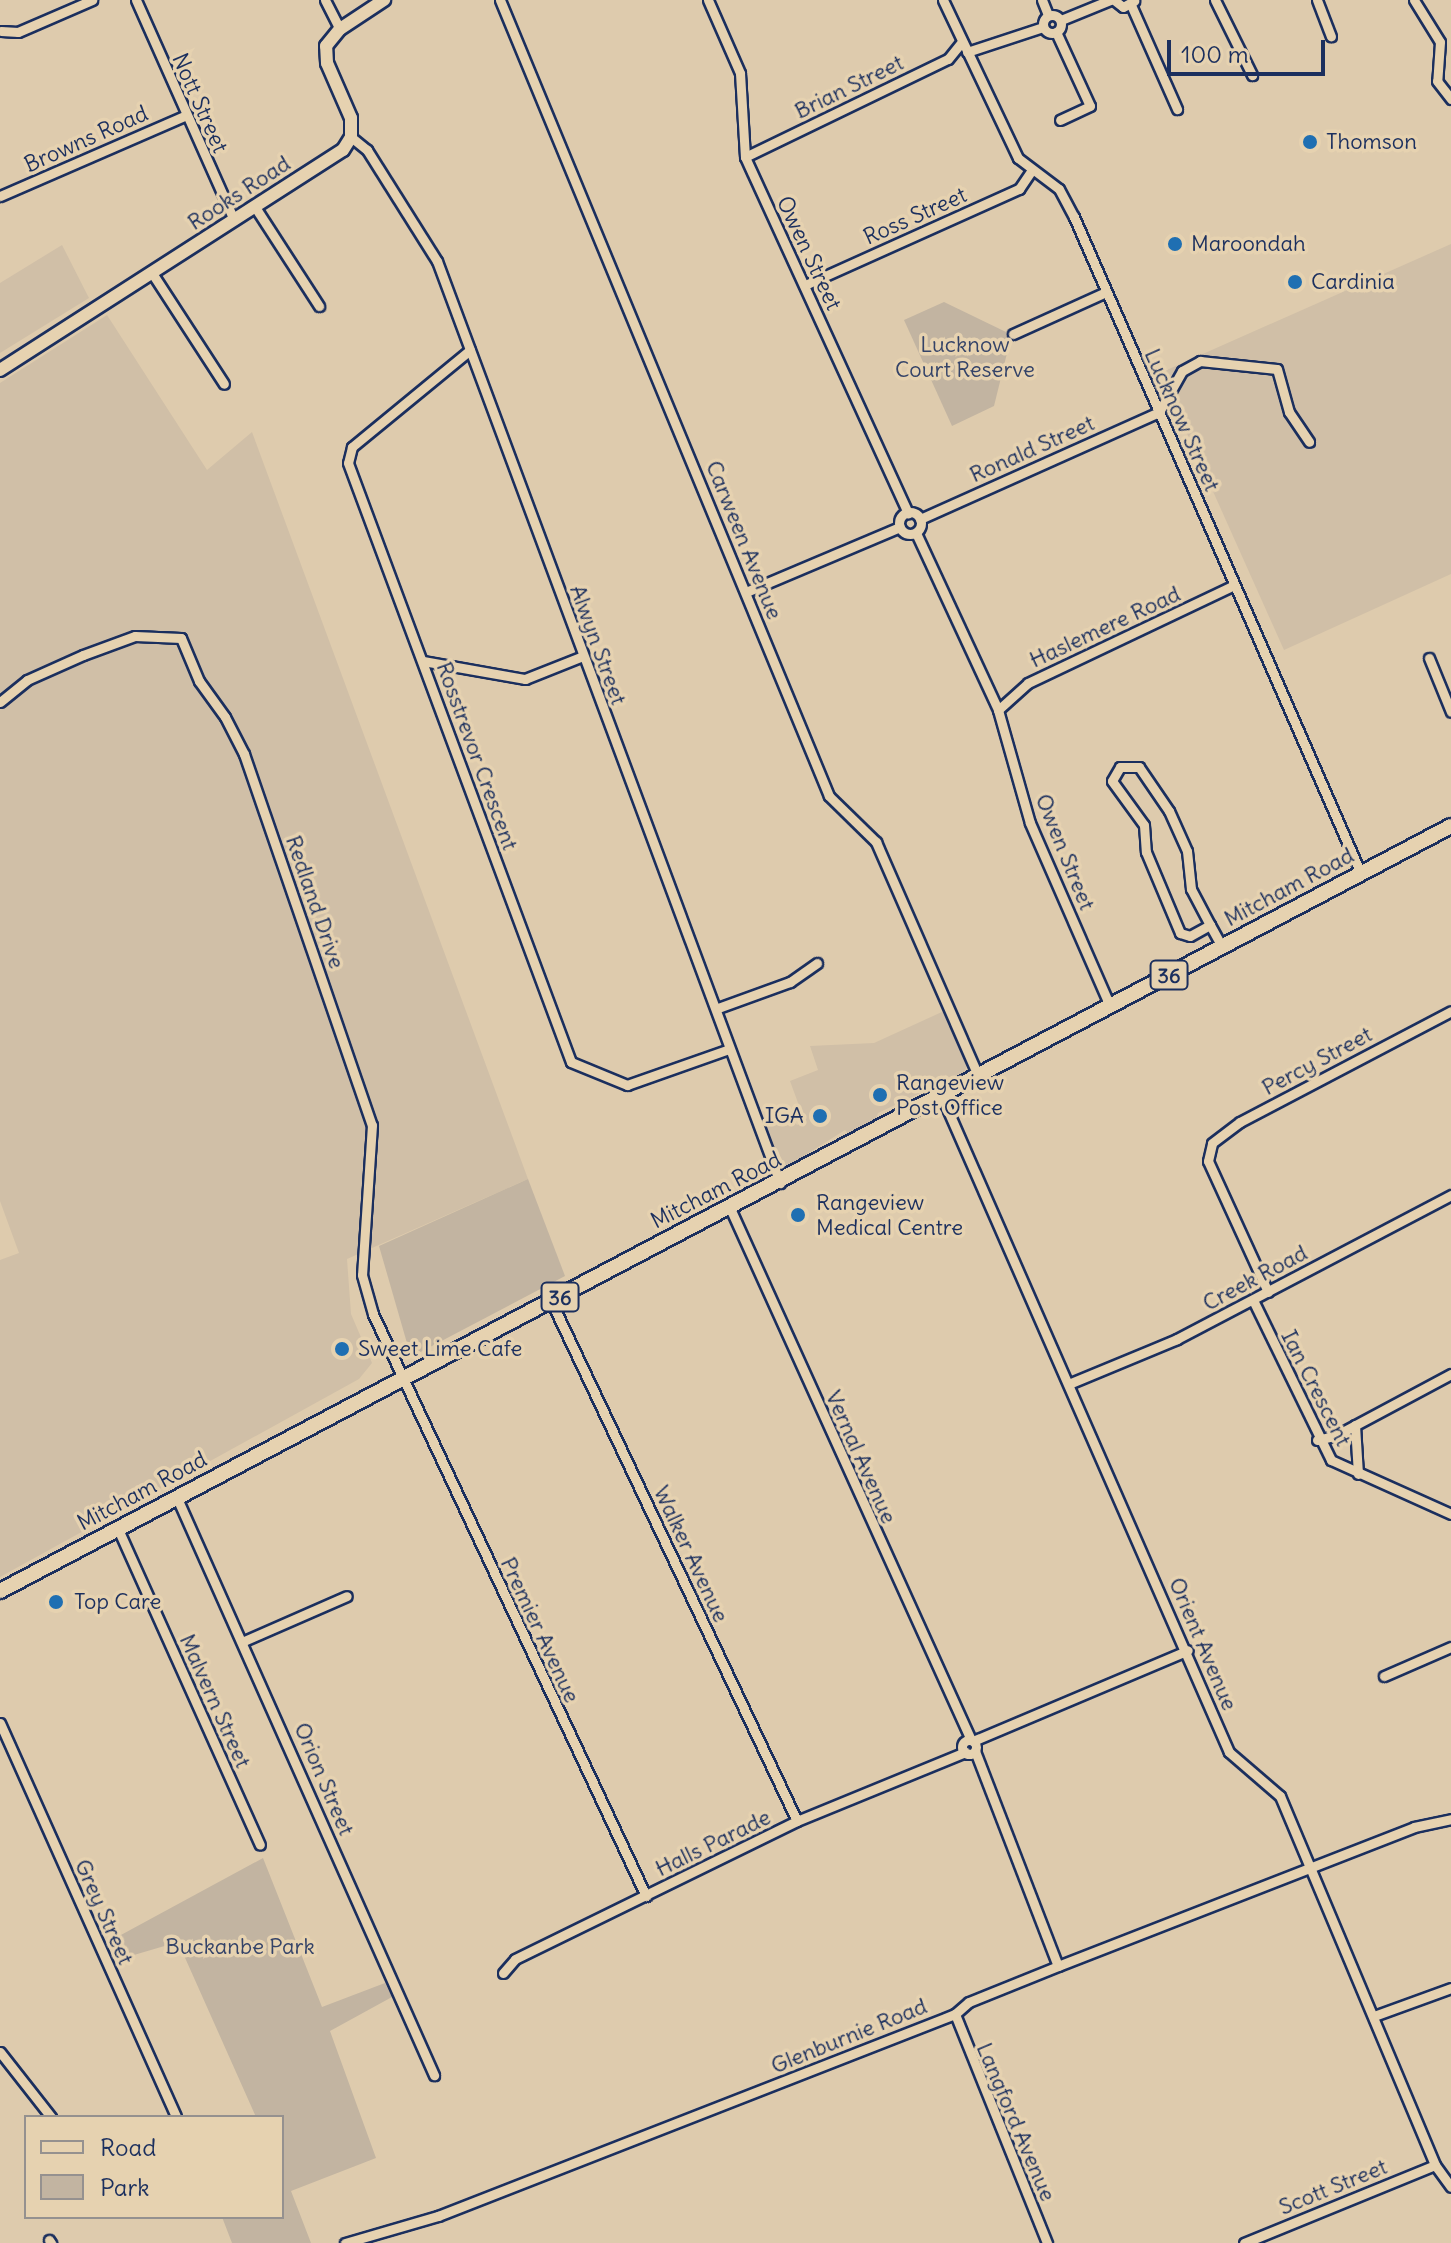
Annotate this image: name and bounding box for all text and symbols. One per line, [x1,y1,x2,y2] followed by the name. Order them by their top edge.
[1171,24,1329,74] scale bar
[1181,39,1249,69] text: 100 m
[166,49,234,157] street label: Nott Street
[790,49,908,125] street label: Brian Street
[20,100,152,178] street label: Browns Road
[1326,129,1417,155] place label: Thomson
[1301,133,1319,151] marker: Thomson
[183,150,295,236] street label: Rooks Road
[859,182,971,250] street label: Ross Street
[771,192,847,314] street label: Owen Street
[1191,231,1306,257] place label: Maroondah
[1166,235,1184,253] marker: Maroondah
[1311,269,1395,295] place label: Cardinia
[1286,273,1304,291] marker: Cardinia
[895,331,1035,382] park label: Lucknow Court Reserve
[1139,345,1225,495] street label: Lucknow Street
[966,410,1098,488] street label: Ronald Street
[700,457,788,623] street label: Carween Avenue
[1025,581,1185,673] street label: Haslemere Road
[564,582,632,708] street label: Alwyn Street
[431,658,523,854] street label: Rosstrevor Crescent
[1030,790,1100,914] street label: Owen Street
[280,832,350,972] street label: Redland Drive
[1220,842,1358,932] street label: Mitcham Road
[1149,959,1189,991] road number: 36
[1258,1021,1376,1101] street label: Percy Street
[896,1069,1004,1120] place label: Rangeview Post Office
[871,1086,889,1104] marker: Rangeview Post Office
[765,1103,804,1129] place label: IGA
[811,1107,829,1125] marker: IGA
[646,1146,786,1234] street label: Mitcham Road
[816,1189,963,1240] place label: Rangeview Medical Centre
[787,1204,809,1226] marker: Rangeview Medical Centre
[1198,1239,1312,1317] street label: Creek Road
[540,1281,580,1313] road number: 36
[1275,1325,1357,1451] street label: Ian Crescent
[358,1336,522,1362] place label: Sweet Lime Cafe
[333,1340,351,1358] marker: Sweet Lime Cafe
[820,1386,902,1528] street label: Vernal Avenue
[73,1446,211,1536] street label: Mitcham Road
[648,1482,734,1626] street label: Walker Avenue
[495,1553,585,1707] street label: Premier Avenue
[1163,1574,1243,1714] street label: Orient Avenue
[74,1589,161,1615] place label: Top Care
[45,1591,67,1613] marker: Top Care
[174,1630,256,1772] street label: Malvern Street
[288,1719,360,1839] street label: Orion Street
[651,1804,775,1882] street label: Halls Parade
[69,1855,139,1969] street label: Grey Street
[165,1934,315,1960] park label: Buckanbe Park
[767,1993,931,2079] street label: Glenburnie Road
[971,2039,1061,2205] street label: Langford Avenue
[24,2115,284,2219] legend
[100,2132,156,2162] text: Road
[1275,2153,1391,2221] street label: Scott Street
[100,2172,150,2202] text: Park

